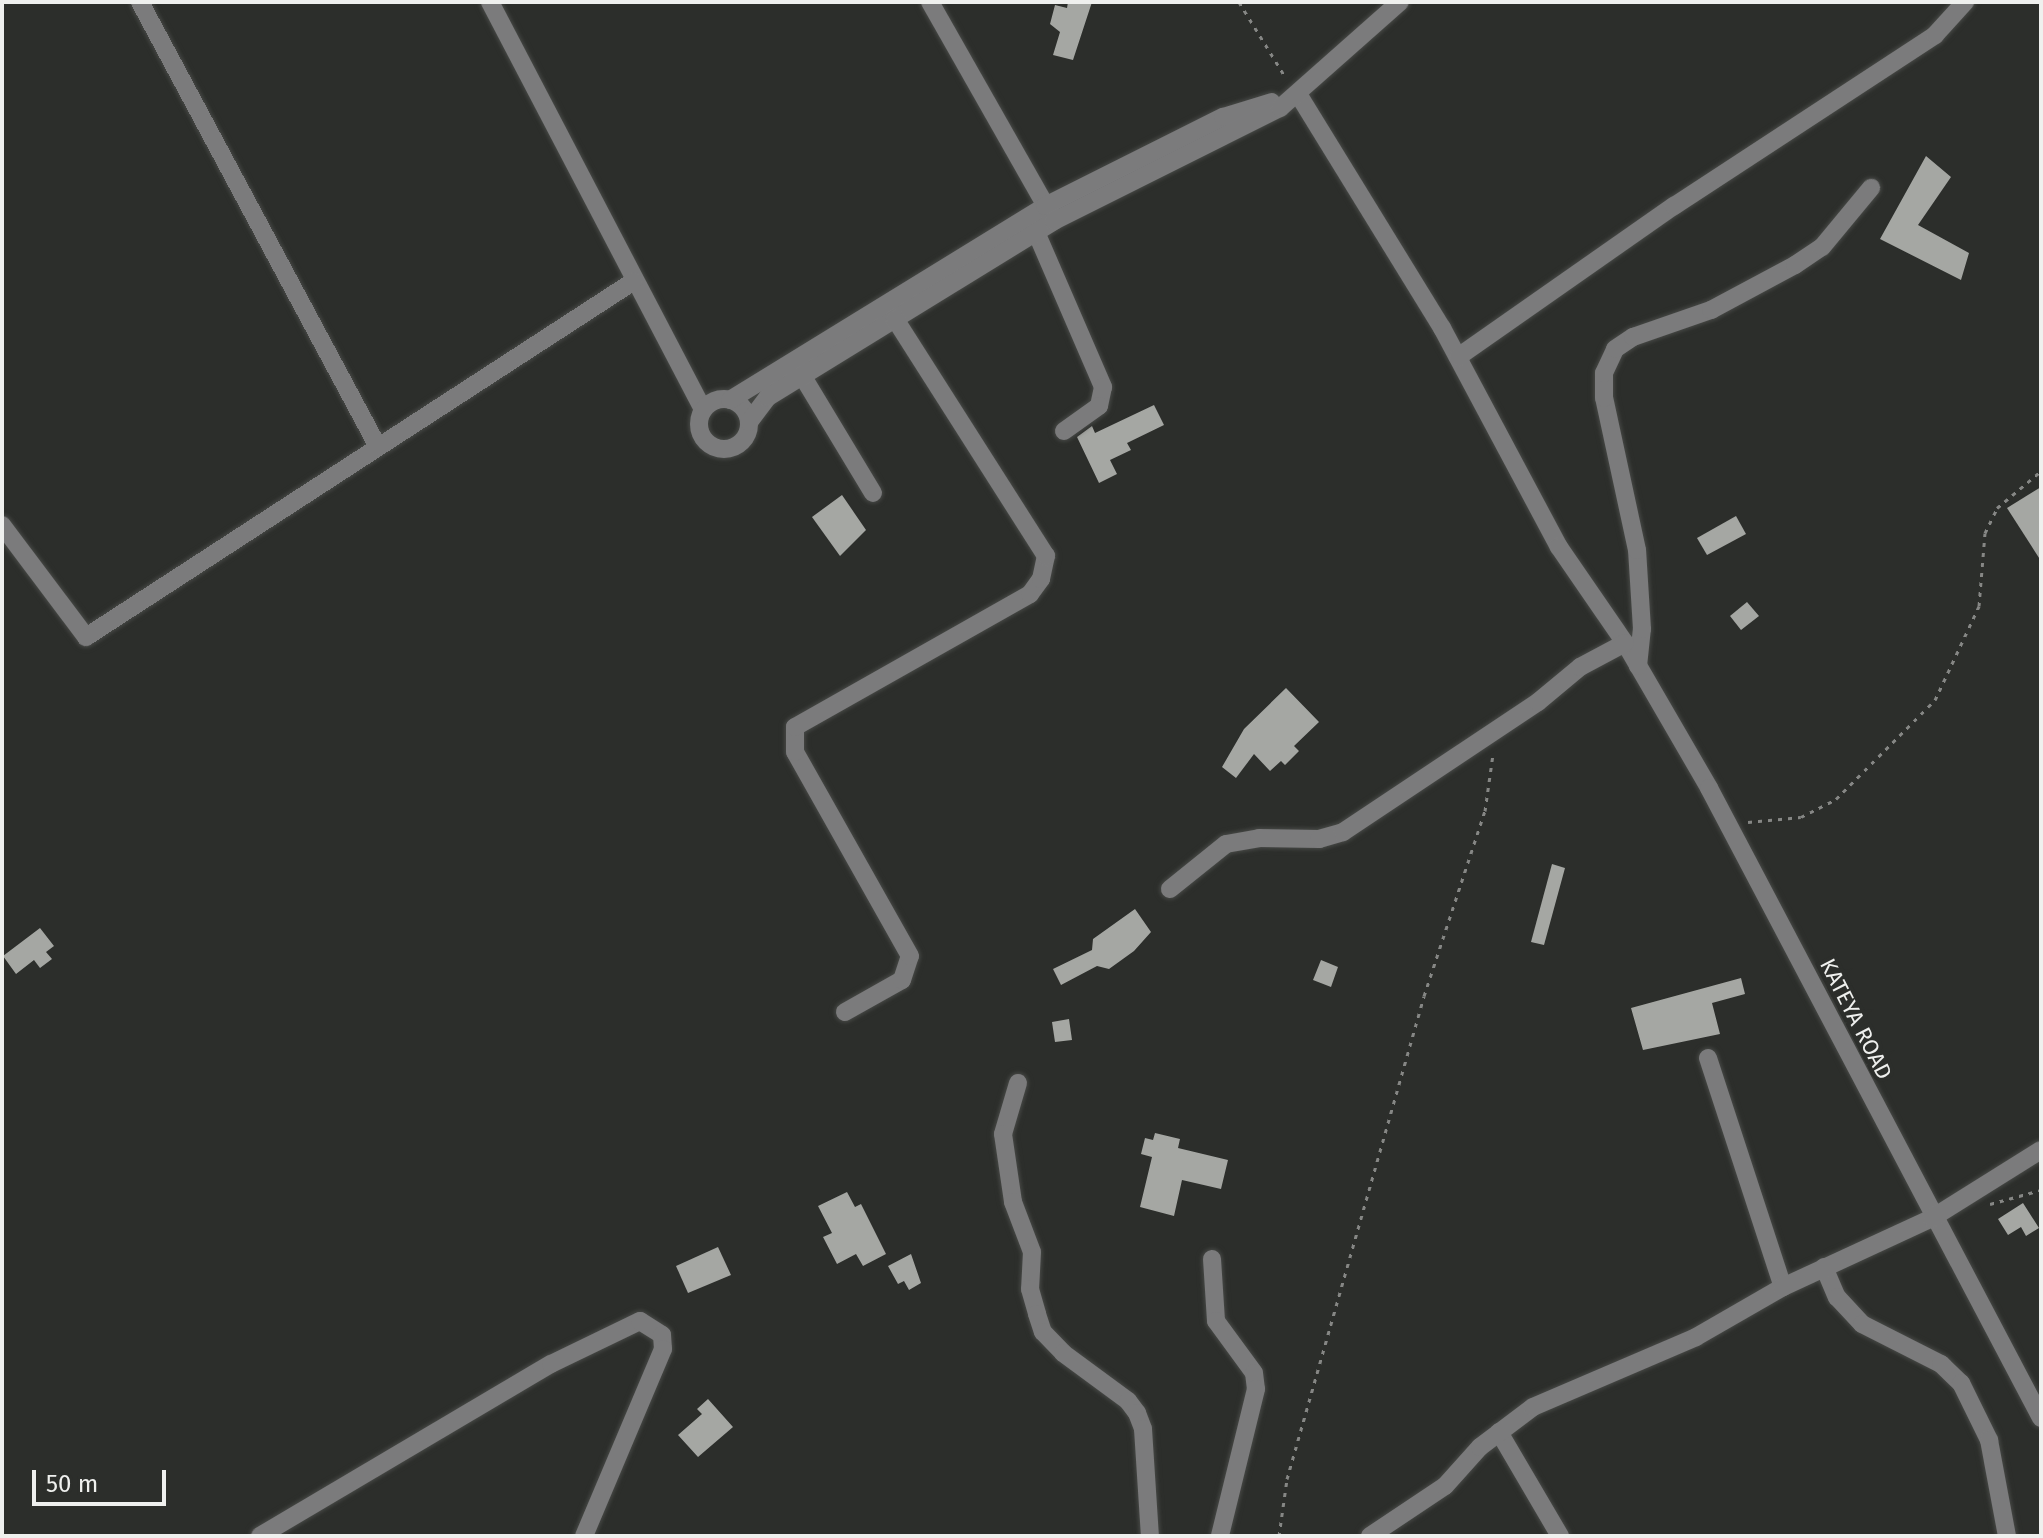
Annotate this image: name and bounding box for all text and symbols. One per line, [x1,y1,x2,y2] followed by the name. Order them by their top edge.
[1814,954,1898,1084] street label: KATEYA ROAD
[36,1454,170,1504] scale bar
[46,1470,98,1498] text: 50 m

